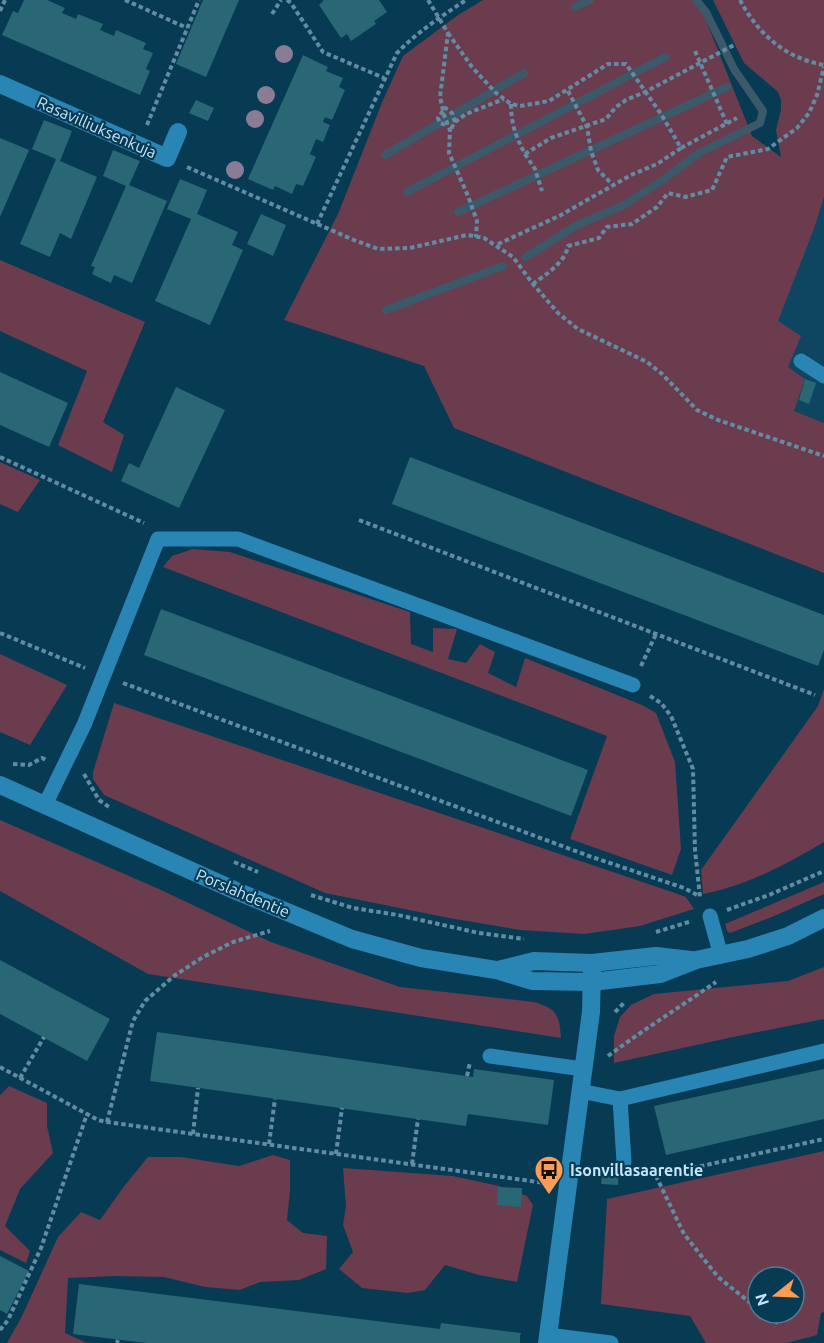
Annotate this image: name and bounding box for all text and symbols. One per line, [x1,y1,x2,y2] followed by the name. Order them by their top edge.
[35,93,159,161] street label: Rasavilliuksenkuja
[194,865,292,921] street label: Porslahdentie
[533,1154,565,1196] bus stop icon: Isonvillasaarentie
[570,1161,703,1179] place label: Isonvillasaarentie
[746,1265,806,1325] north arrow
[751,1291,772,1308] text: N

